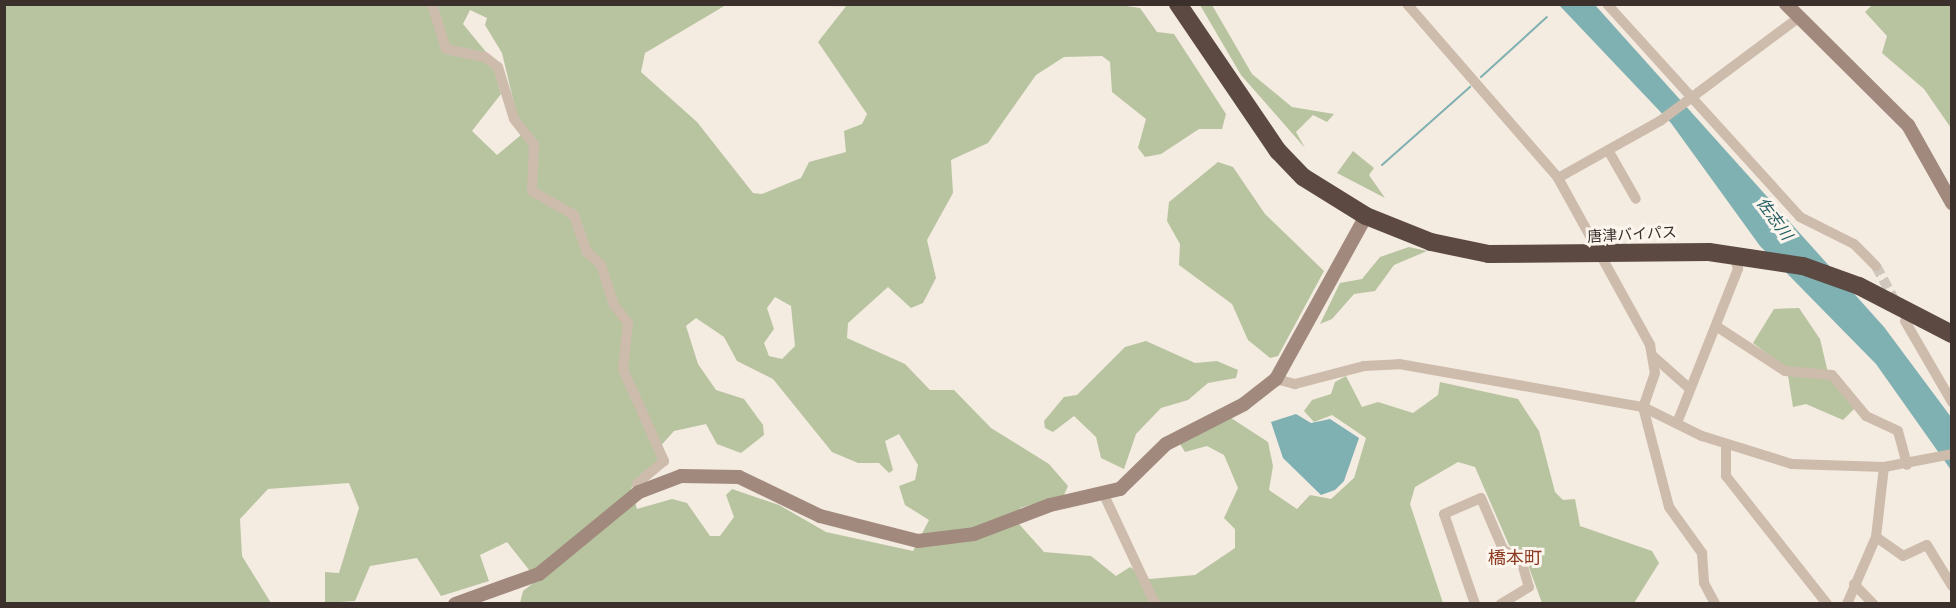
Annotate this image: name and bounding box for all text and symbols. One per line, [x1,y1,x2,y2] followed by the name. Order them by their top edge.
[1752,194,1796,244] water label: 佐志川
[1587,224,1677,246] street label: 唐津バイパス
[1488,547,1542,569] district label: 橋本町

